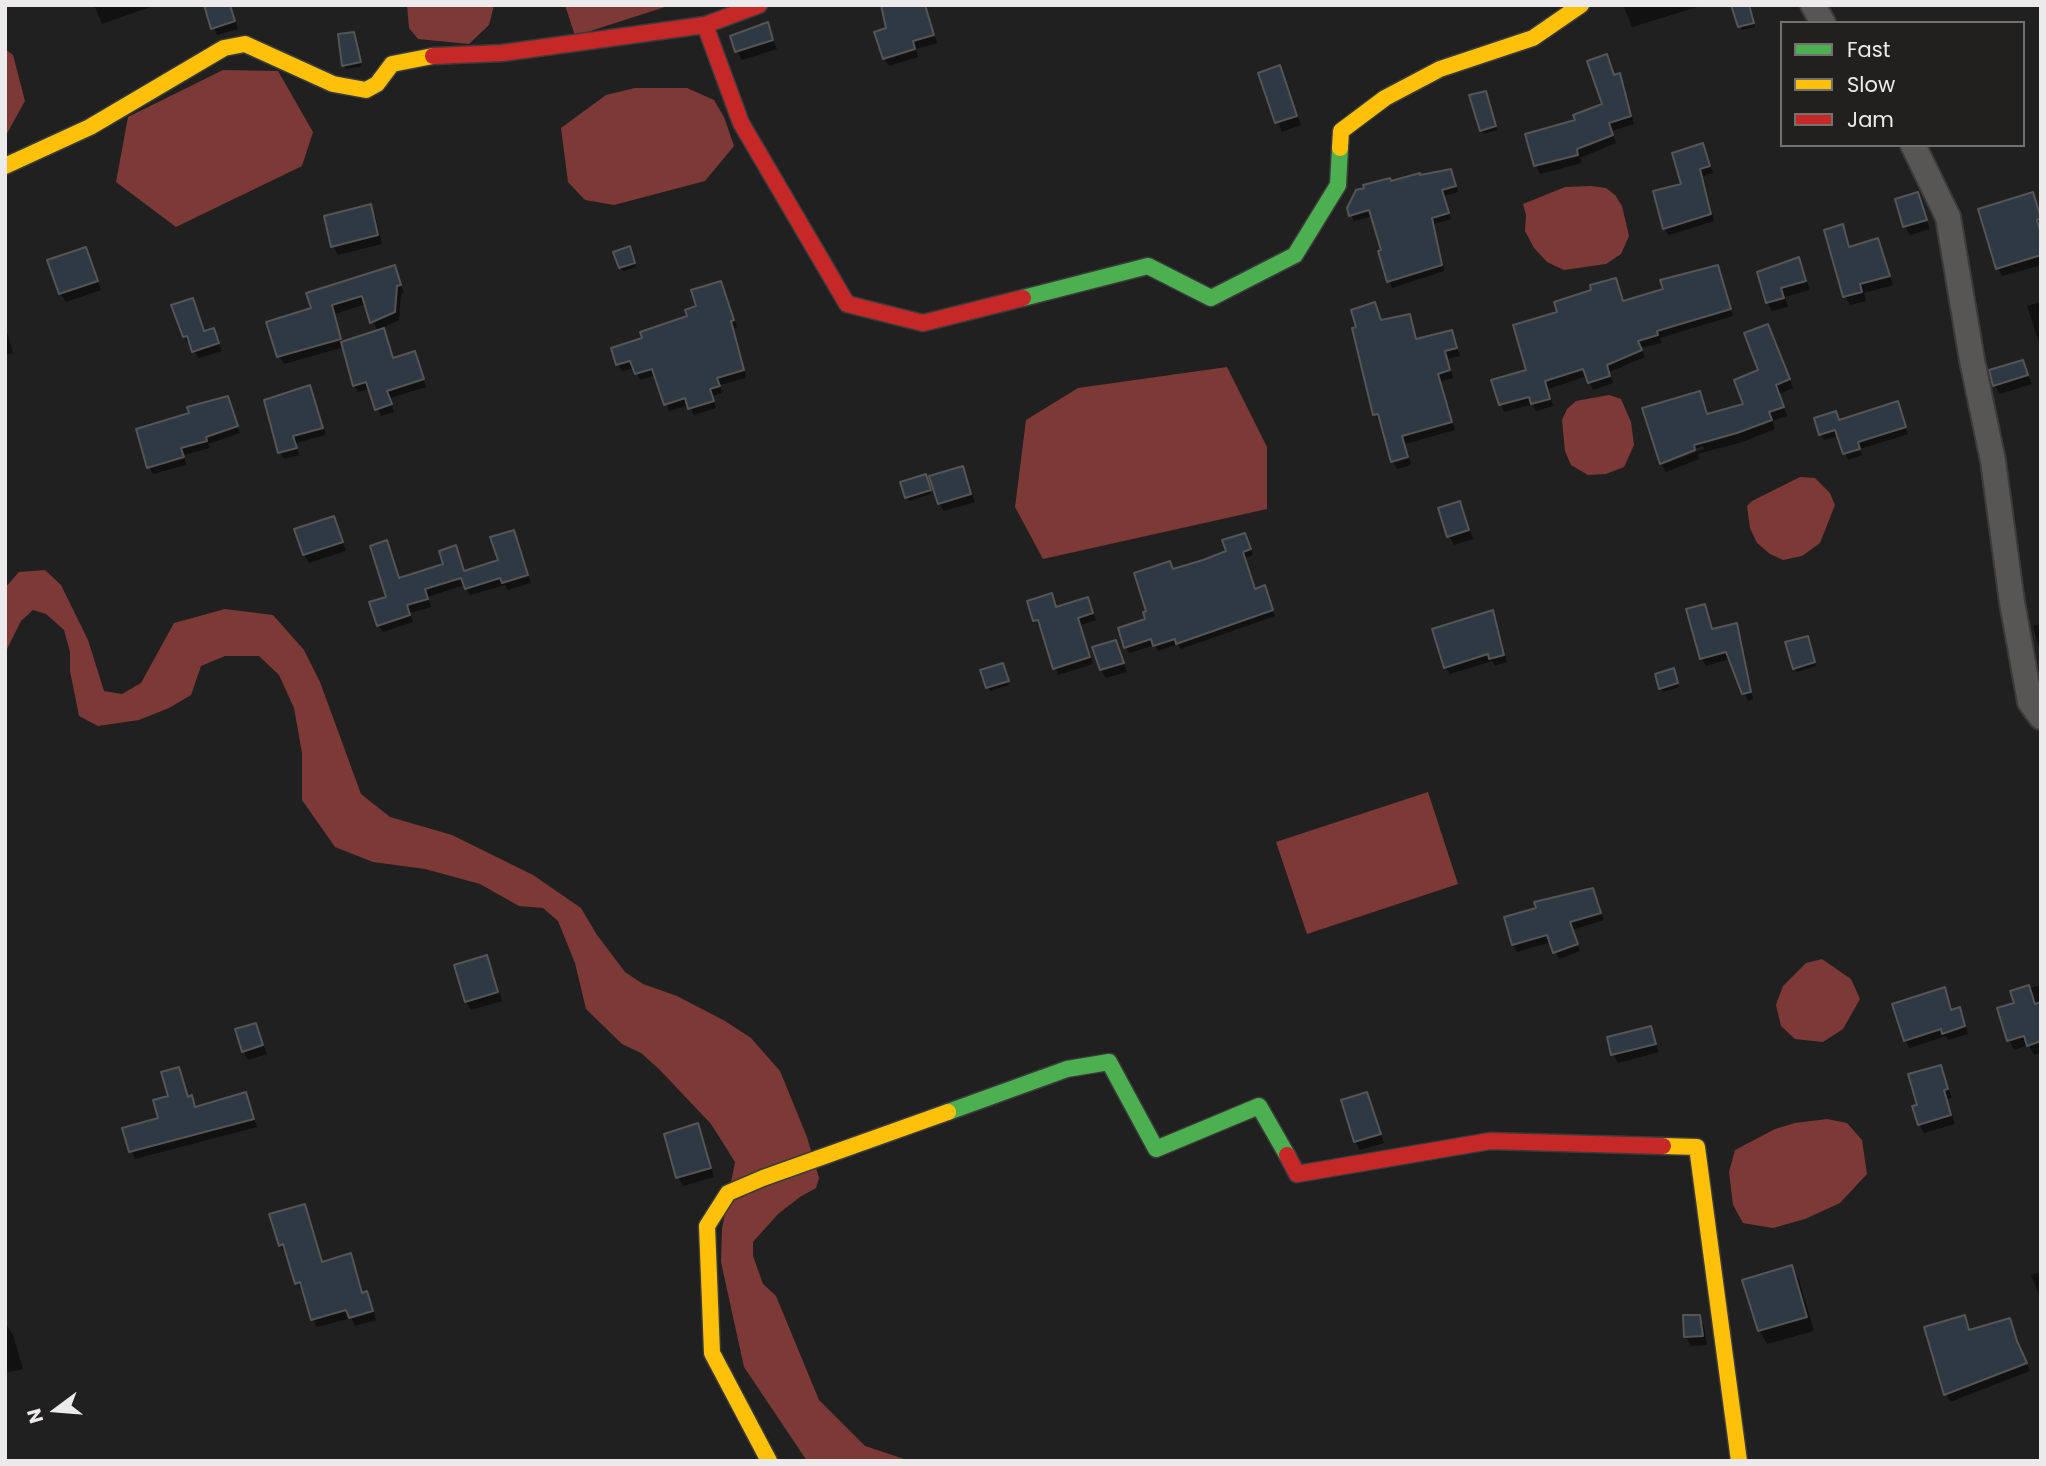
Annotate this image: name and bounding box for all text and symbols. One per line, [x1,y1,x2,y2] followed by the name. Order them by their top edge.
[1780,21,2025,147] legend
[1847,35,1890,64] text: Fast
[1847,70,1895,99] text: Slow
[1847,105,1894,134] text: Jam
[21,1375,91,1445] north arrow
[20,1405,50,1427] text: N

